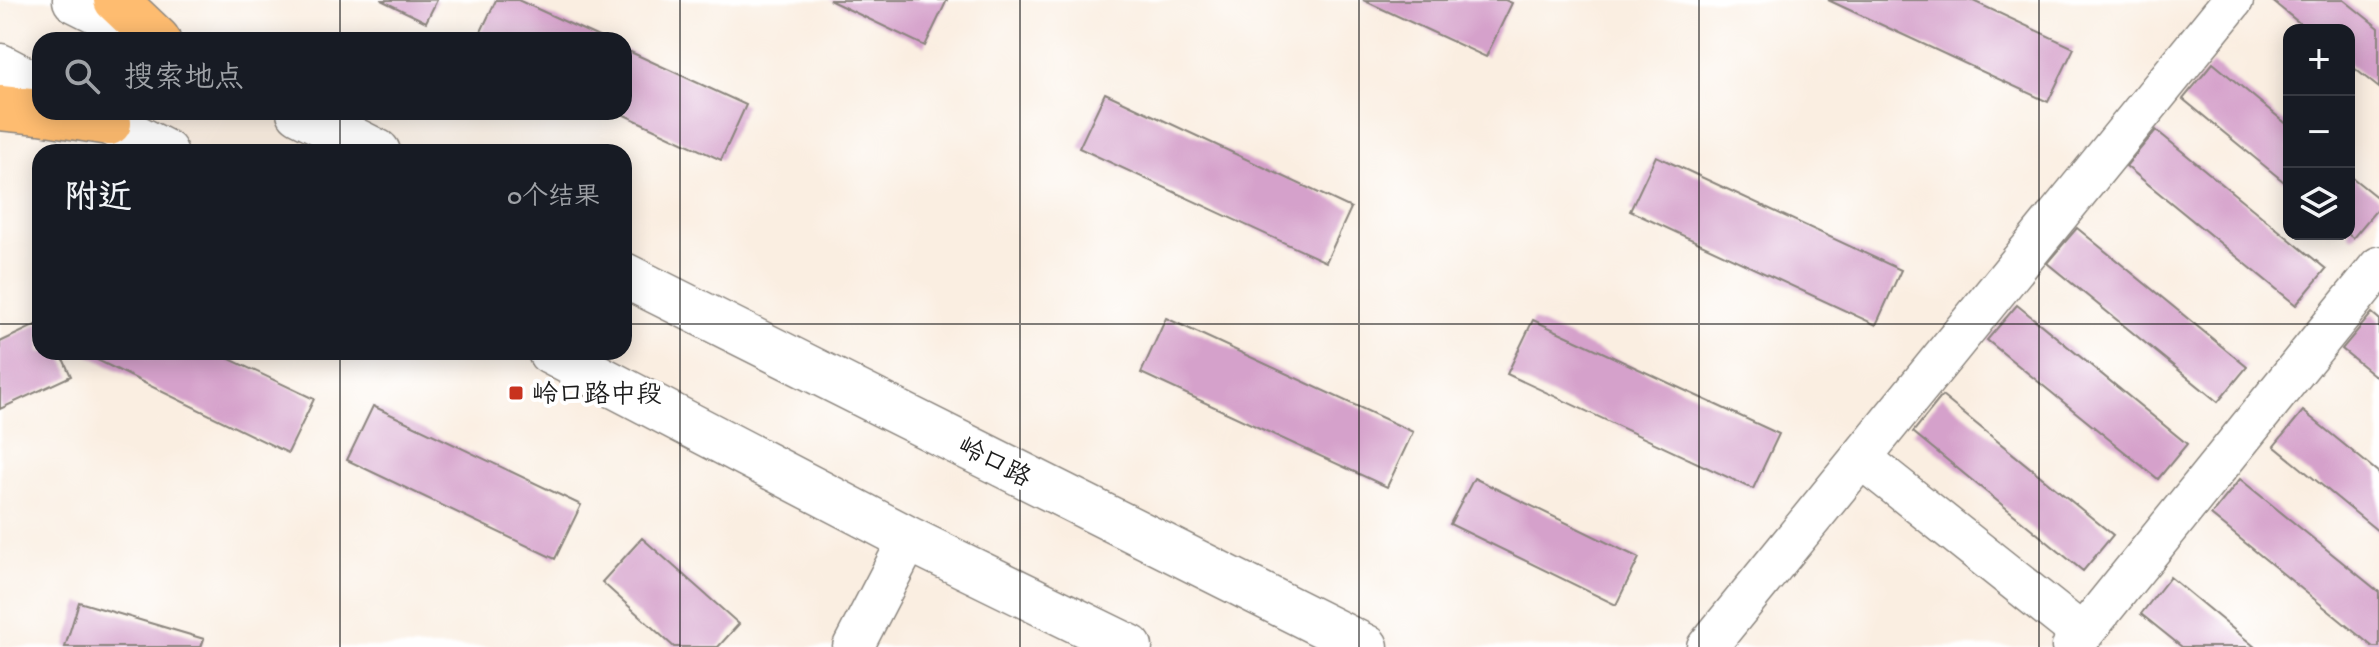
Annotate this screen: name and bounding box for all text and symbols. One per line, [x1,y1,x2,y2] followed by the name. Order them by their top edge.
[2283,24,2355,240] map controls
[2283,24,2355,96] button: +
[32,32,632,120] search box
[60,54,104,98] icon: search
[124,63,244,98] text: 搜索地点
[2283,96,2355,168] button: −
[2283,168,2355,240] button: layers
[64,181,132,221] text: 附近
[507,184,600,215] text: 0个结果
[532,380,662,413] place label: 岭口路中段
[507,384,525,402] marker: 岭口路中段
[951,432,1036,497] street label: 岭口路

